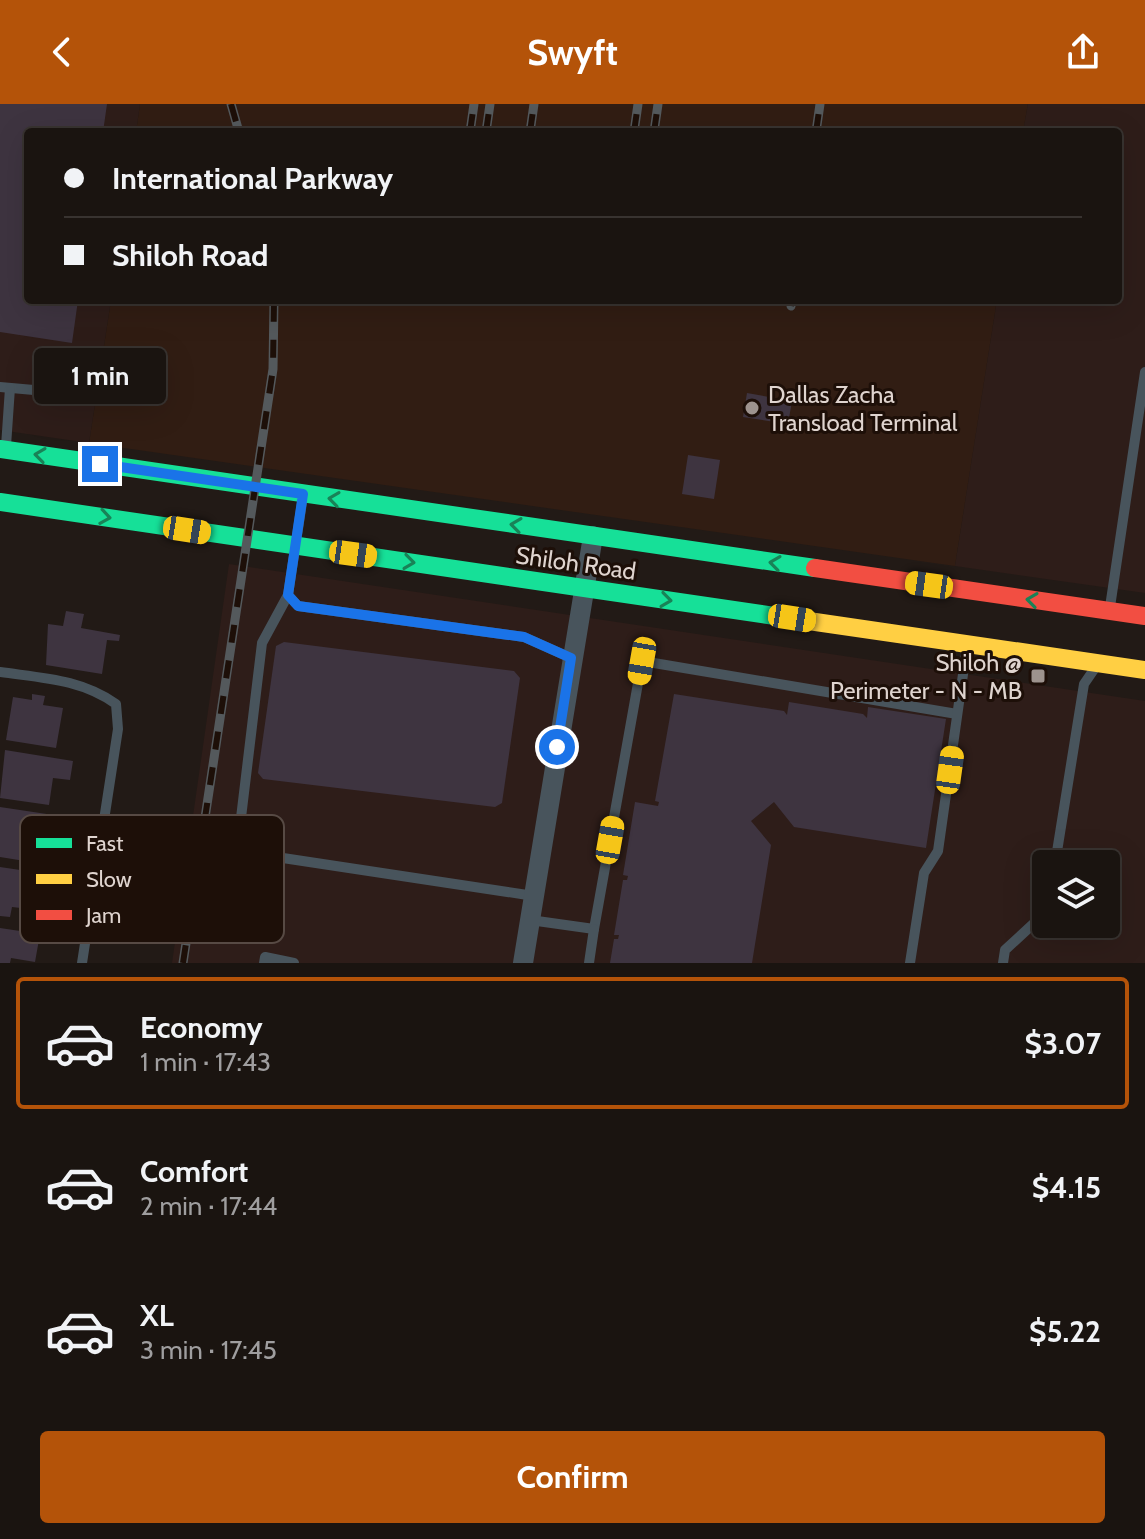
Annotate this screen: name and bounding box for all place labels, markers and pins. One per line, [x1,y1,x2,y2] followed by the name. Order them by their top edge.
[768,380,958,437] place label: Dallas Zacha Transload Terminal
[743,399,761,417] marker: Dallas Zacha Transload Terminal
[830,648,1022,705] place label: Shiloh @ Perimeter - N - MB
[1029,667,1047,685] marker: Shiloh @ Perimeter - N - MB

